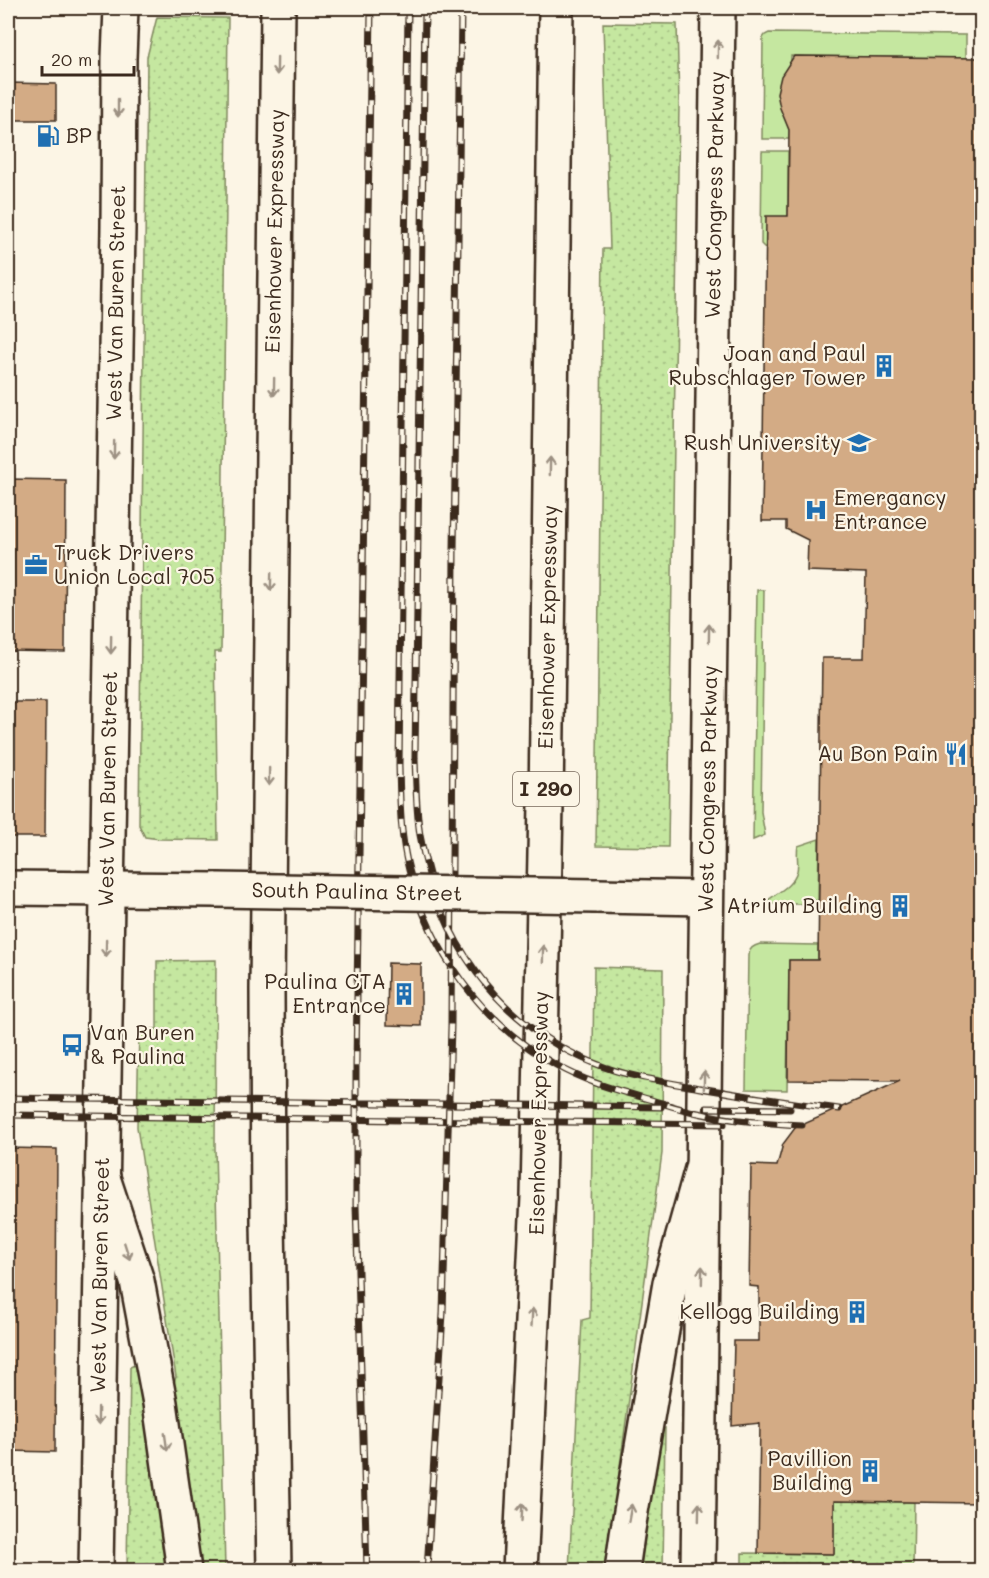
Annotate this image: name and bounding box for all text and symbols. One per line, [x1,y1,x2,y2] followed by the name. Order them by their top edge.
[42,39,134,77] scale bar
[712,40,724,60] one-way arrow
[51,47,92,71] text: 20 m
[271,55,283,75] one-way arrow
[698,71,729,319] street label: West Congress Parkway
[113,97,124,117] one-way arrow
[258,109,289,353] street label: Eisenhower Expressway
[66,121,92,148] place label: BP
[35,123,61,149] fuel station icon: BP
[99,185,130,421] street label: West Van Buren Street
[668,339,866,390] place label: Joan and Paul Rubschlager Tower
[871,353,897,379] building icon: Joan and Paul Rubschlager Tower
[268,376,279,396] one-way arrow
[684,428,841,455] place label: Rush University
[846,430,872,456] school or university icon: Rush University
[108,439,119,459] one-way arrow
[545,456,556,476] one-way arrow
[834,483,947,534] place label: Emergancy Entrance
[803,497,829,523] hospital icon: Emergancy Entrance
[531,505,562,749] street label: Eisenhower Expressway
[54,538,215,589] place label: Truck Drivers Union Local 705
[23,552,49,578] office icon: Truck Drivers Union Local 705
[266,571,277,591] one-way arrow
[703,624,715,644] one-way arrow
[105,634,116,654] one-way arrow
[691,665,722,913] street label: West Congress Parkway
[91,671,122,907] street label: West Van Buren Street
[817,739,938,766] place label: Au Bon Pain
[943,741,969,767] restaurant icon: Au Bon Pain
[263,766,275,786] one-way arrow
[513,772,579,806] road number: I 290
[251,875,463,906] street label: South Paulina Street
[727,891,882,918] place label: Atrium Building
[887,893,913,919] building icon: Atrium Building
[100,937,111,957] one-way arrow
[537,945,549,965] one-way arrow
[264,967,386,1018] place label: Paulina CTA Entrance
[391,981,417,1007] building icon: Paulina CTA Entrance
[522,991,553,1235] street label: Eisenhower Expressway
[90,1018,195,1069] place label: Van Buren & Paulina
[59,1032,85,1058] bus stop icon: Van Buren & Paulina
[698,1071,710,1091] one-way arrow
[83,1157,114,1393] street label: West Van Buren Street
[122,1241,133,1260] one-way arrow
[696,1266,708,1286] one-way arrow
[679,1297,839,1324] place label: Kellogg Building
[844,1299,870,1325] building icon: Kellogg Building
[526,1308,537,1328] one-way arrow
[92,1405,104,1425] one-way arrow
[160,1431,171,1451] one-way arrow
[767,1444,852,1495] place label: Pavillion Building
[857,1458,883,1484] building icon: Pavillion Building
[517,1503,528,1523] one-way arrow
[625,1503,636,1523] one-way arrow
[693,1503,705,1523] one-way arrow

